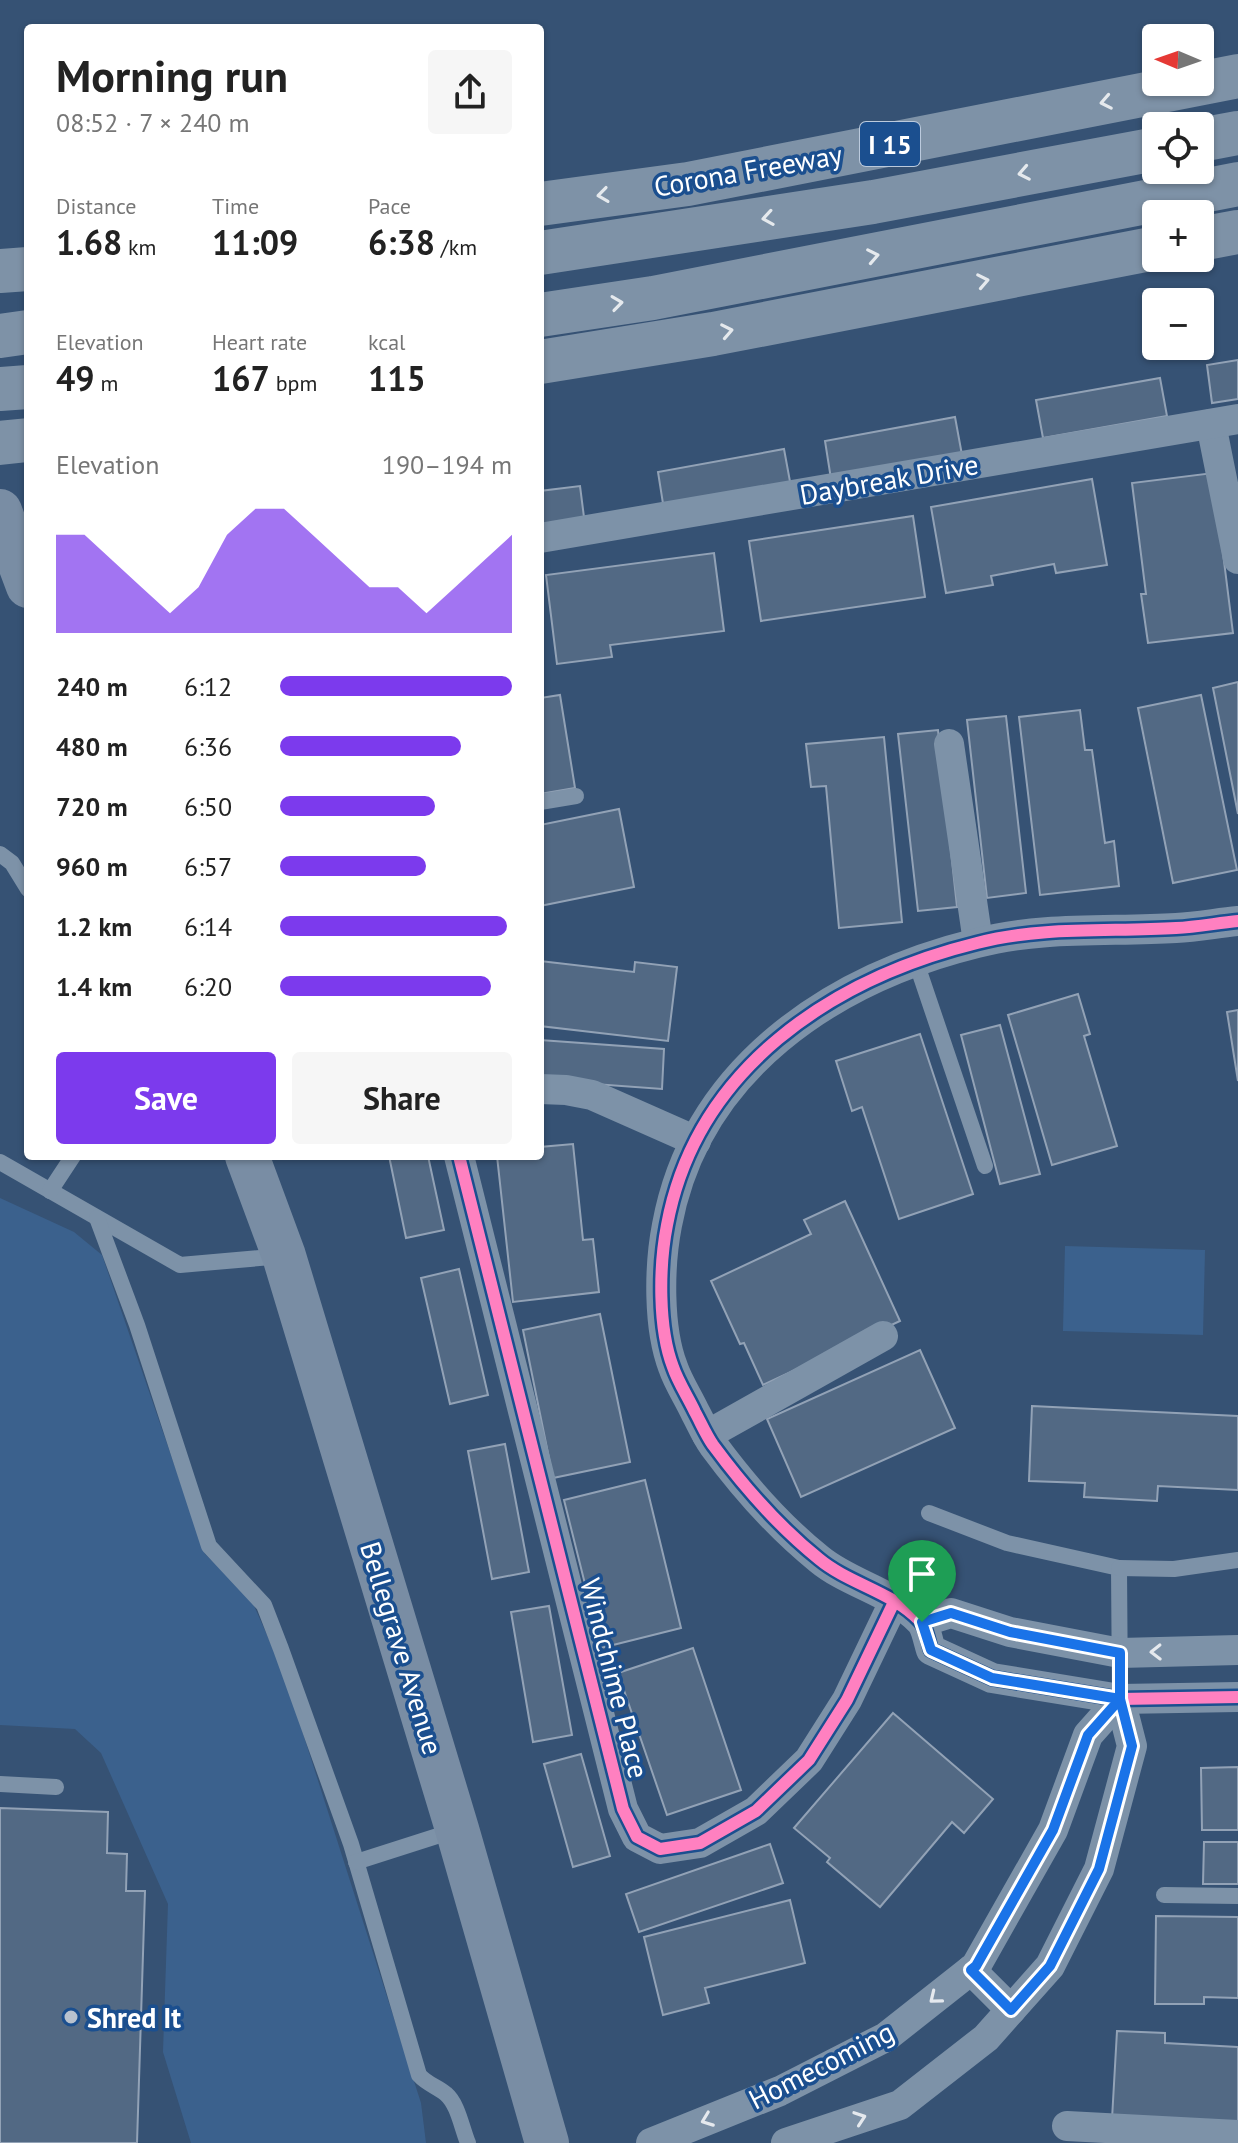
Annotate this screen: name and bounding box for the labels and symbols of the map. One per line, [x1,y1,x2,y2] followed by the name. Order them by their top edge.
[1142,24,1214,96] north arrow
[1100,93,1114,110] one-way arrow
[860,122,920,166] road number: I 15
[651,135,845,205] street label: Corona Freeway
[1018,164,1031,181] one-way arrow
[596,186,610,203] one-way arrow
[761,209,775,226] one-way arrow
[866,248,879,265] one-way arrow
[976,274,989,291] one-way arrow
[610,295,624,312] one-way arrow
[720,323,734,340] one-way arrow
[797,445,981,513] street label: Daybreak Drive
[352,1537,452,1759] street label: Bellegrave Avenue
[888,1540,956,1622] pin
[572,1574,658,1782] street label: Windchime Place
[1149,1643,1162,1661] one-way arrow
[929,1989,944,2003] one-way arrow
[87,1999,181,2036] place label: Shred It
[62,2008,80,2026] marker: Shred It
[742,2013,900,2117] street label: Homecoming
[701,2110,715,2127] one-way arrow
[853,2112,867,2128] one-way arrow

